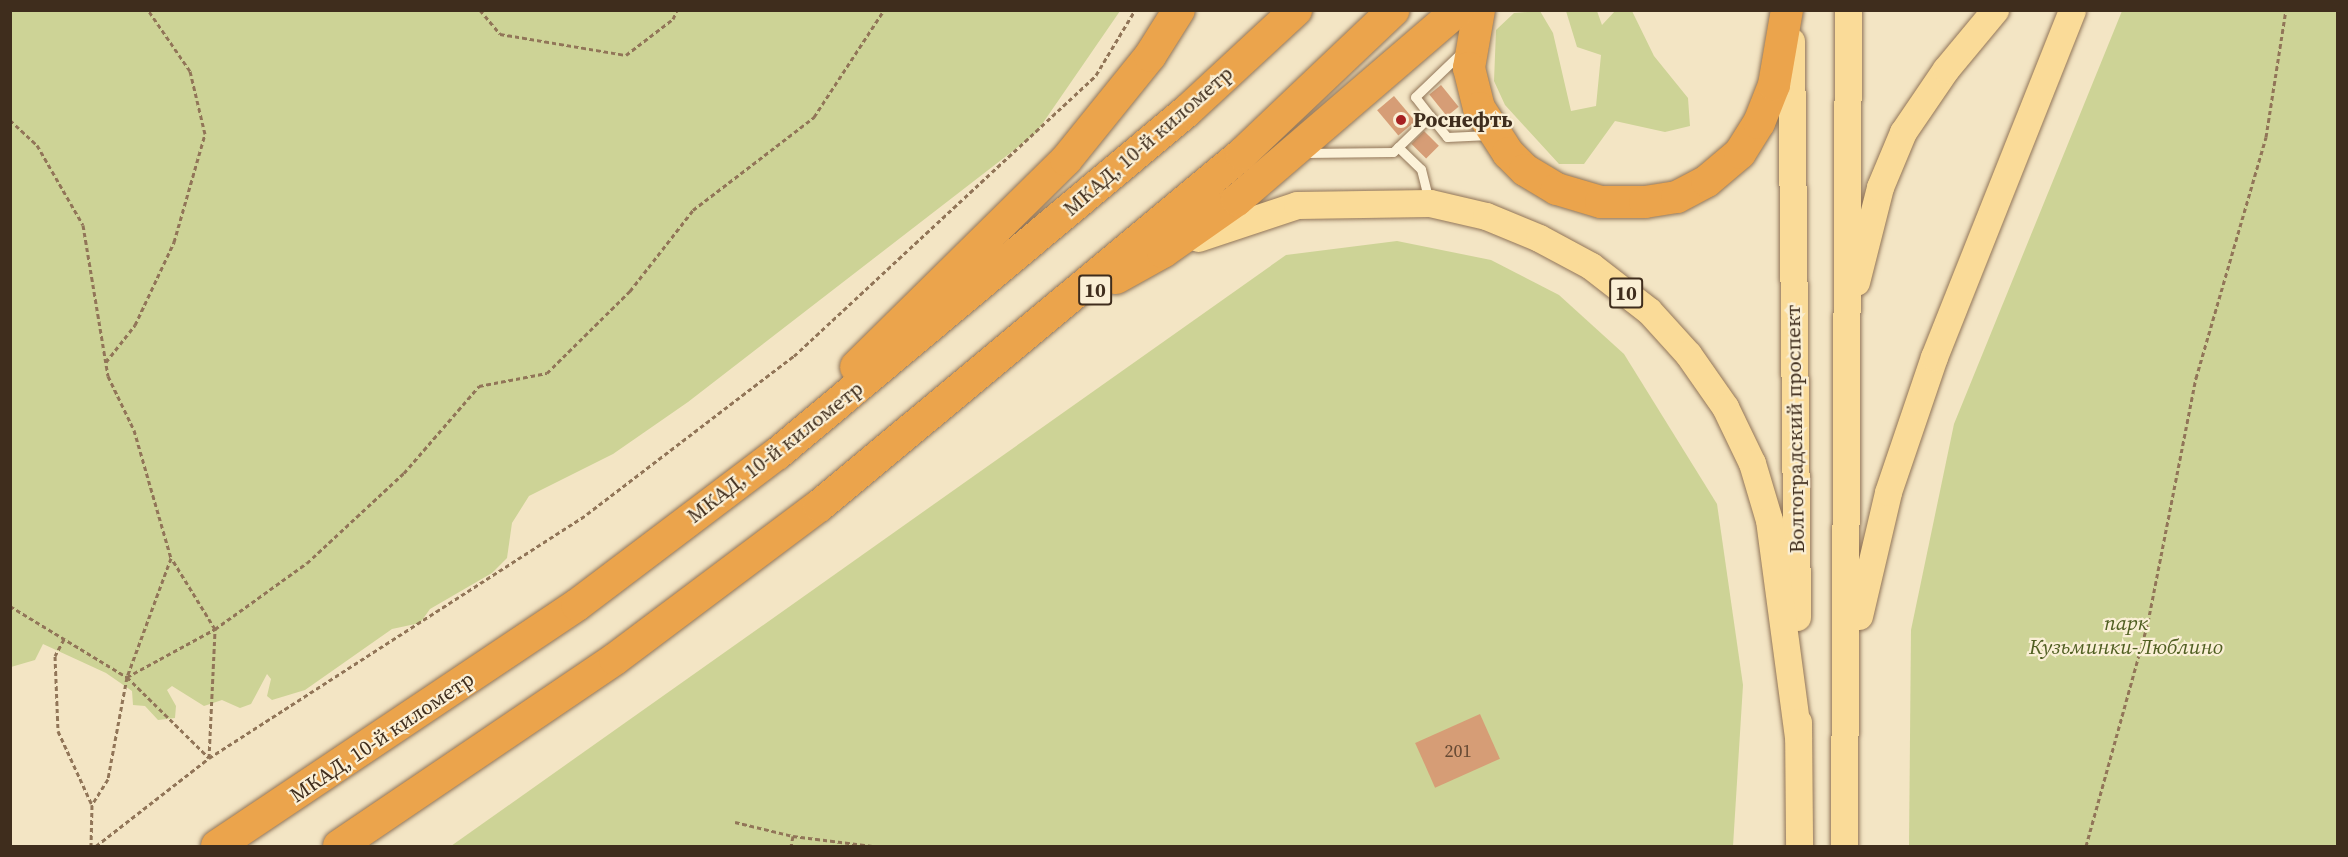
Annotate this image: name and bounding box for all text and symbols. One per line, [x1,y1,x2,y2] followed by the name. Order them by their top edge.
[1058,61,1238,221] street label: МКАД, 10-й километр
[1413,107,1512,133] place label: Роснефть
[1394,113,1408,127] marker: Роснефть
[1077,273,1113,307] road number: 10
[1608,276,1644,310] road number: 10
[1780,305,1810,553] street label: Волгоградский проспект
[682,376,868,528] street label: МКАД, 10-й километр
[2029,610,2223,660] park label: парк Кузьминки-Люблино
[285,666,479,808] street label: МКАД, 10-й километр
[1445,740,1471,762] house number: 201

